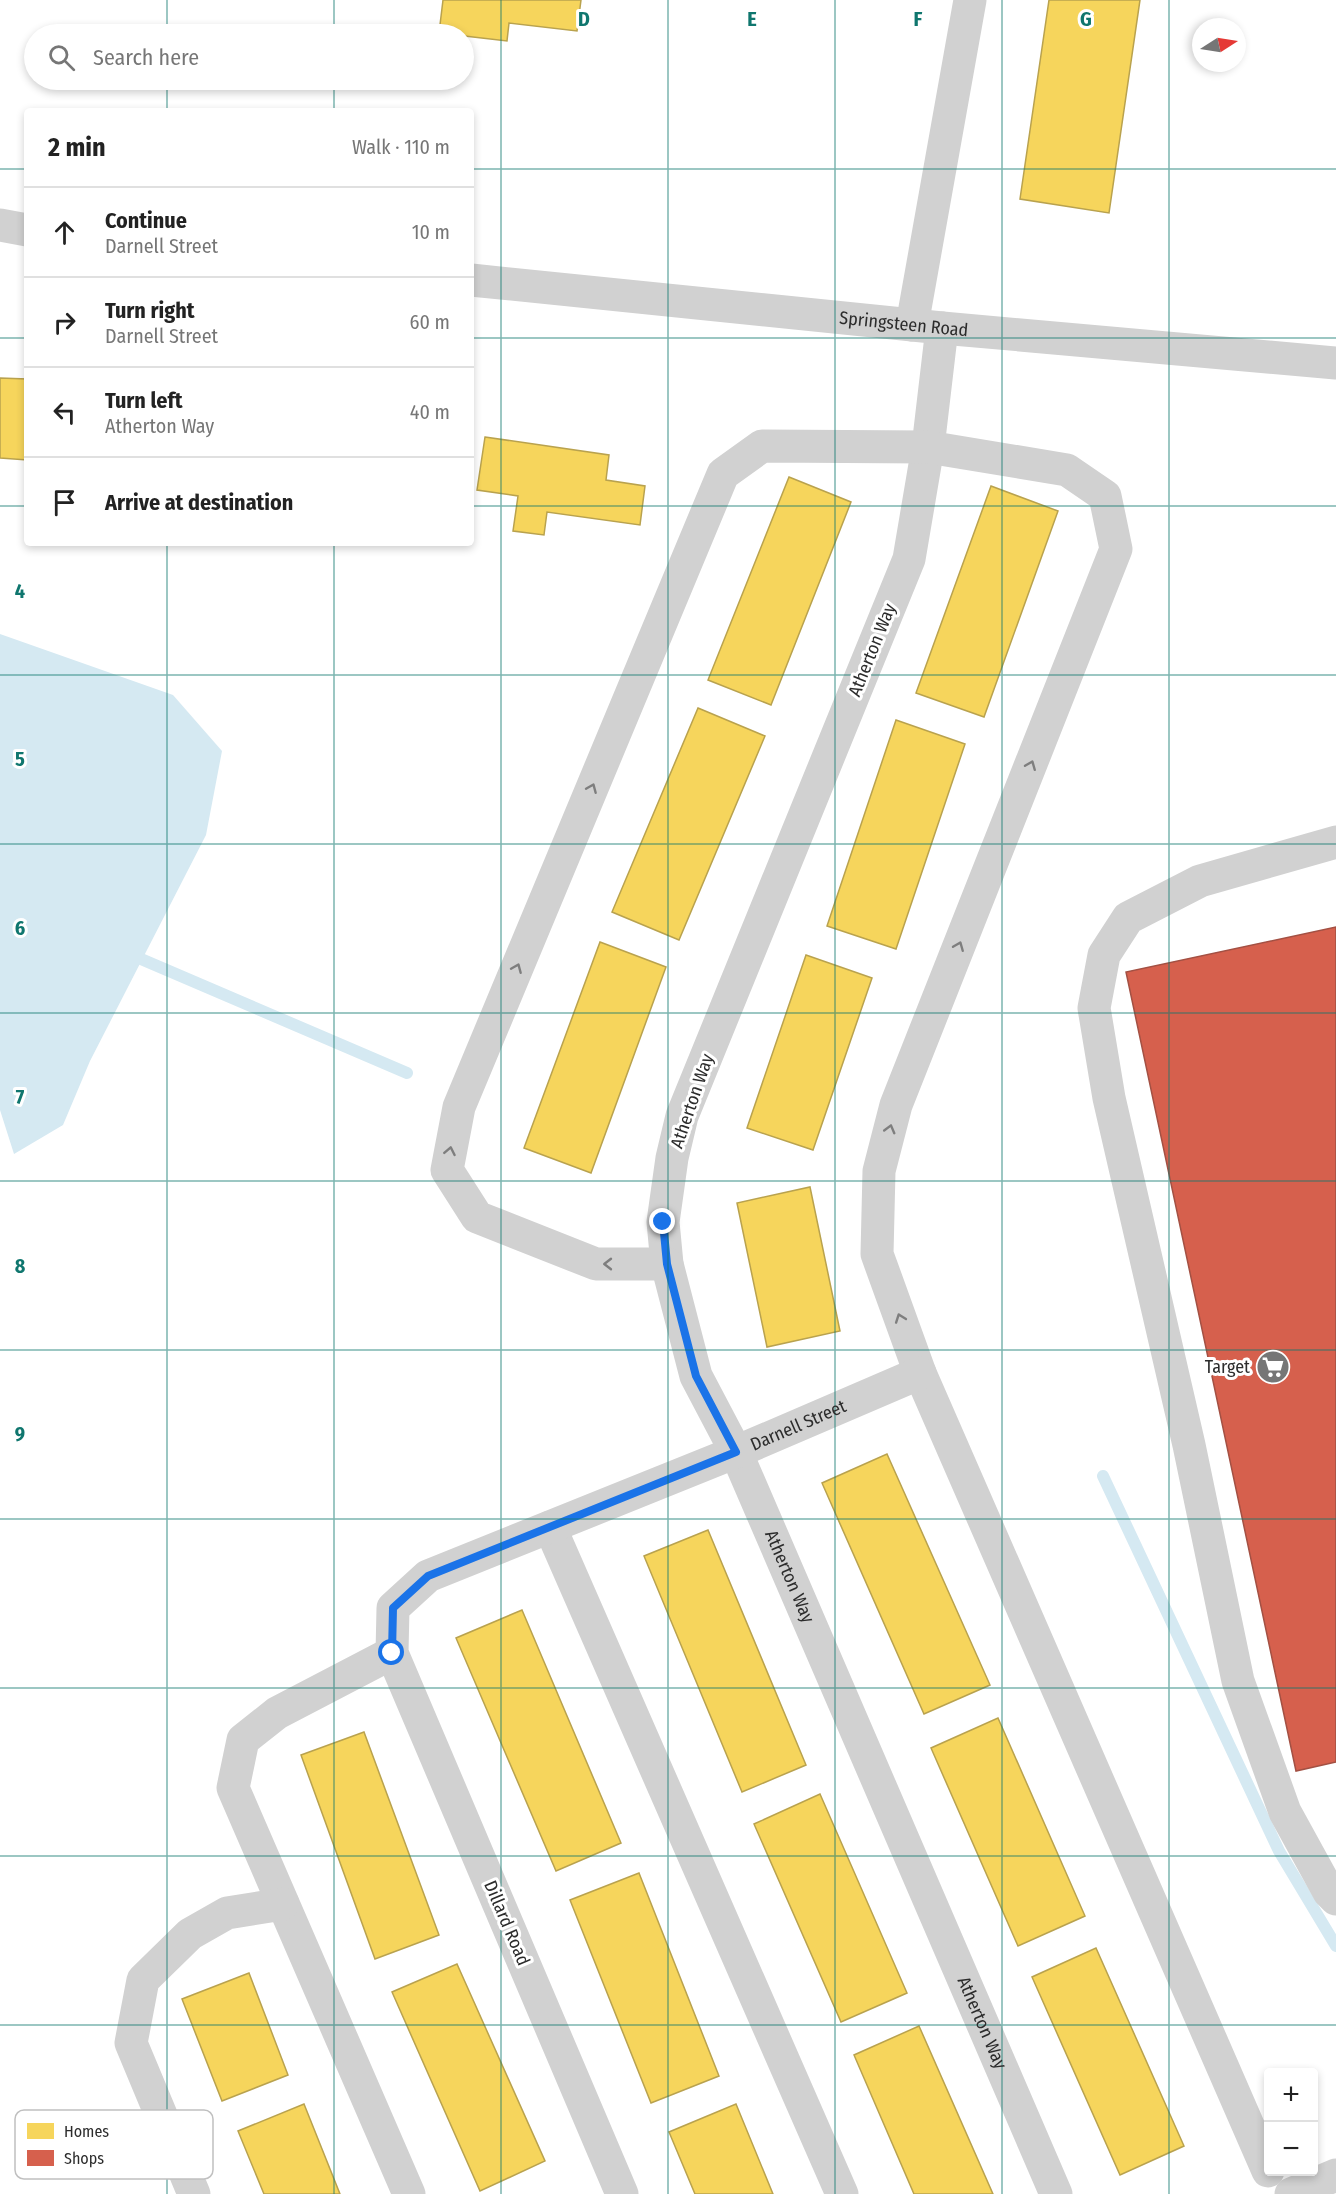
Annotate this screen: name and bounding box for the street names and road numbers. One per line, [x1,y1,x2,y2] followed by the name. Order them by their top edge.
[838,307,969,341] street label: Springsteen Road
[843,600,901,700] street label: Atherton Way
[666,1051,718,1151] street label: Atherton Way
[747,1395,849,1456] street label: Darnell Street
[760,1527,819,1626] street label: Atherton Way
[479,1877,535,1969] street label: Dillard Road
[953,1973,1012,2072] street label: Atherton Way

